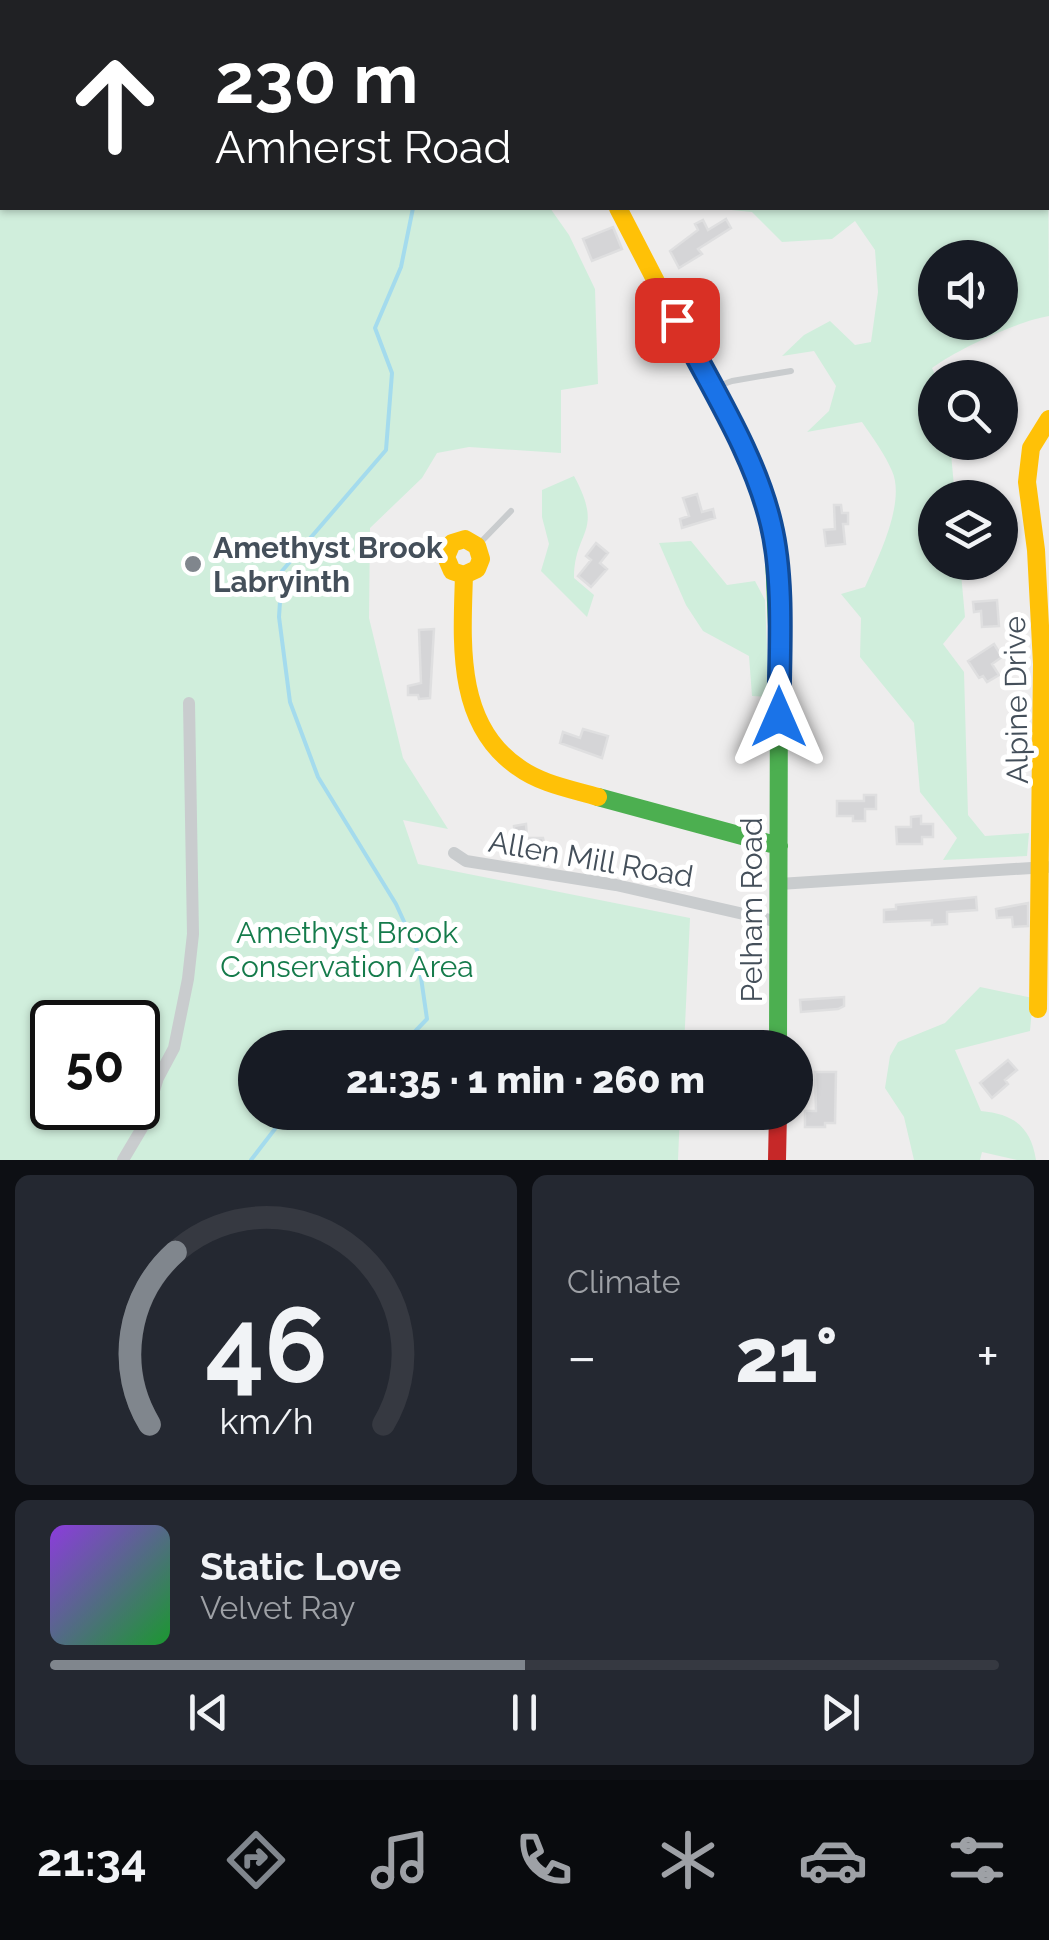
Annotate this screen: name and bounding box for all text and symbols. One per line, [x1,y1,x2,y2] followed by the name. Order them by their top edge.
[215,37,419,119] text: 230 m
[50,40,180,170] icon: ahead
[215,121,511,174] text: Amherst Road
[918,240,1018,580] map controls
[918,240,1018,340] button: sound
[635,278,720,363] pin
[650,293,705,348] icon: arrive
[918,360,1018,460] button: search
[918,480,1018,580] button: layers
[213,530,443,599] place label: Amethyst Brook Labryinth
[182,553,204,575] marker: Amethyst Brook Labryinth
[997,616,1035,784] street label: Alpine Drive
[727,665,831,769] position arrow
[734,817,769,1003] street label: Pelham Road
[486,824,696,894] street label: Allen Mill Road
[220,915,474,984] park label: Amethyst Brook Conservation Area
[30,1000,160,1130] speed limit sign: 50
[346,1057,705,1102] text: 21:35 · 1 min · 260 m
[567,1263,681,1300] text: Climate
[205,1284,327,1406] text: 46
[735,1311,838,1400] text: 21°
[567,1324,597,1389] text: −
[976,1324,999,1389] text: +
[219,1400,313,1442] text: km/h
[200,1544,401,1589] text: Static Love
[200,1589,355,1626] text: Velvet Ray
[181,1685,236,1740] icon: previous
[497,1685,552,1740] icon: pause
[813,1685,868,1740] icon: next
[221,1825,291,1895] icon: directions
[365,1825,435,1895] icon: music
[509,1825,579,1895] icon: phone
[653,1825,723,1895] icon: climate
[798,1825,868,1895] icon: car
[942,1825,1012,1895] icon: filters
[37,1834,147,1887] text: 21:34

